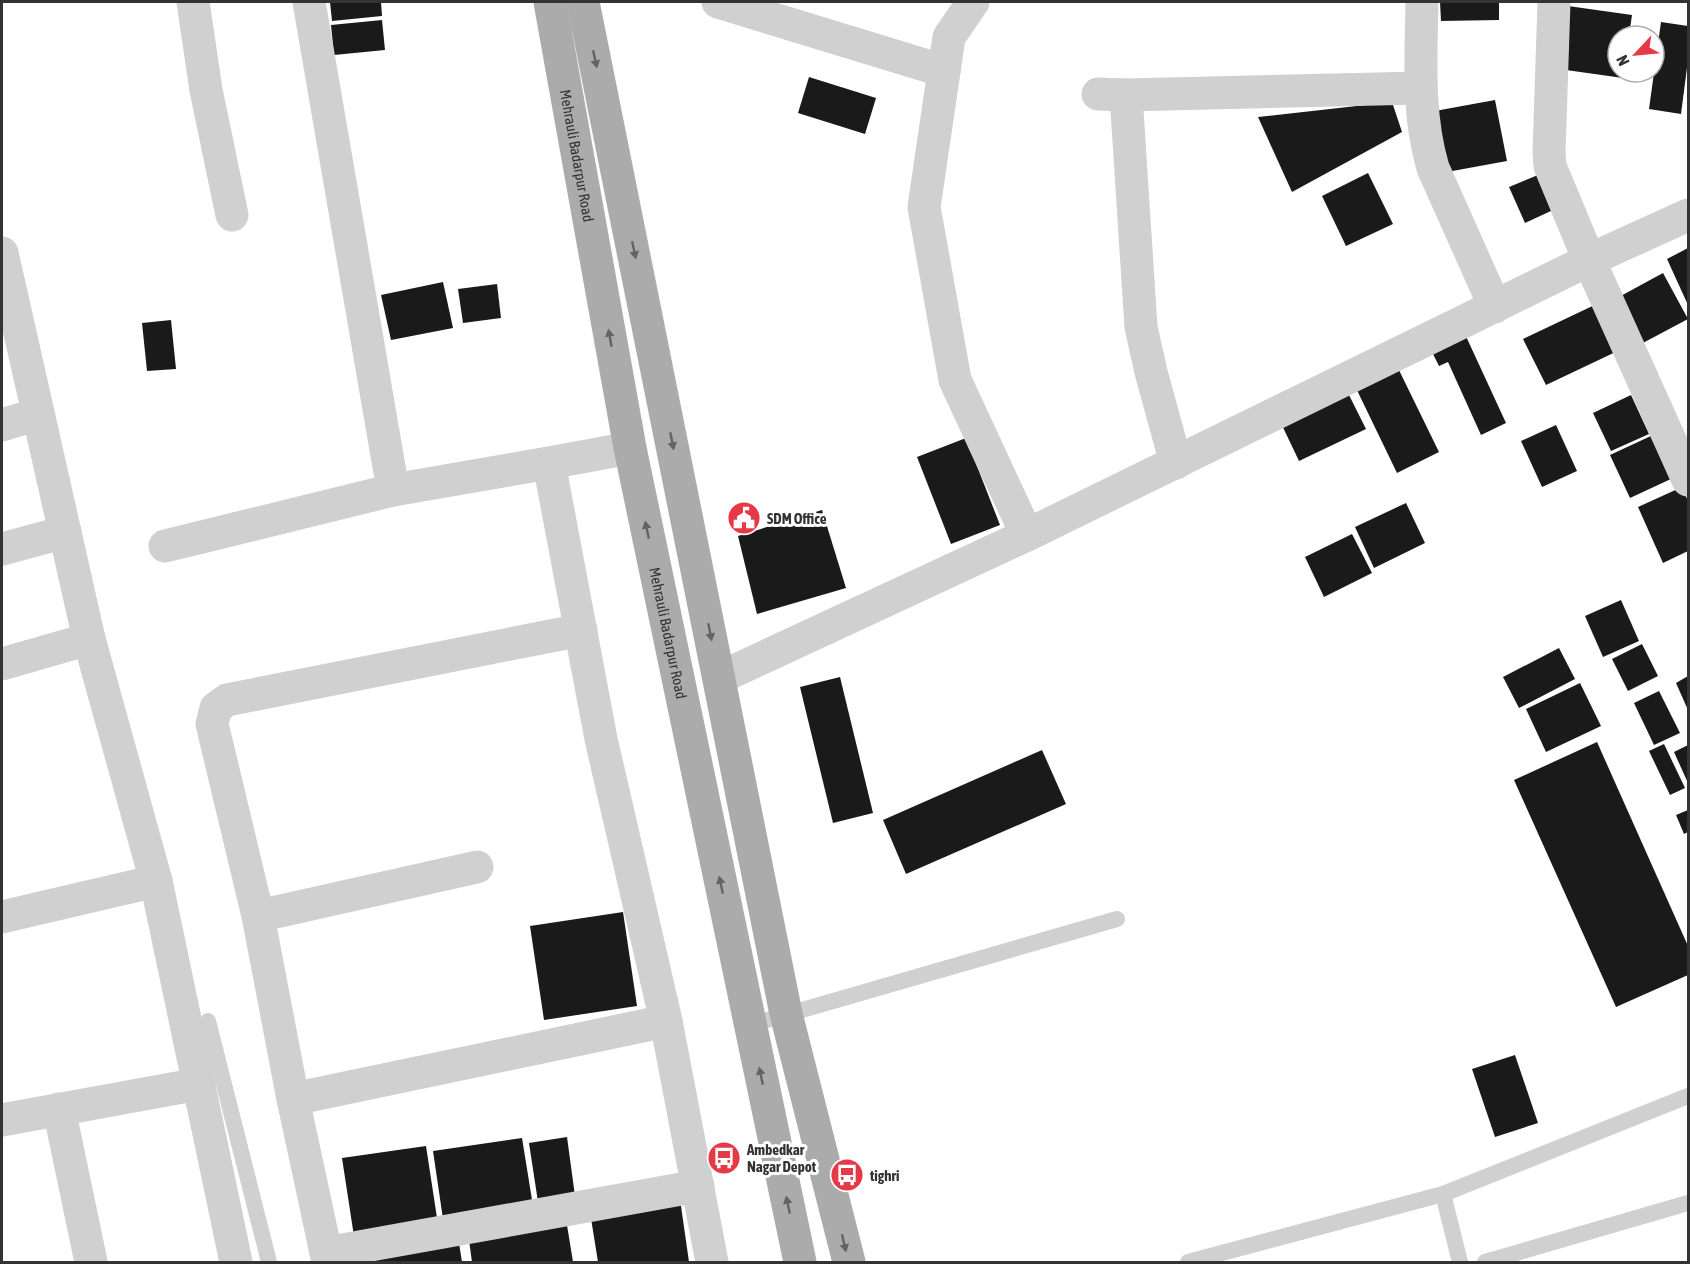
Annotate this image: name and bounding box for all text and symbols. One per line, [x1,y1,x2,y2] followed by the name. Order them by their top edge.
[1606,24,1666,84] north arrow
[591,50,600,69] one-way arrow
[1612,52,1633,69] text: N
[557,88,598,223] street label: Mehrauli Badarpur Road
[630,241,639,260] one-way arrow
[605,329,614,348] one-way arrow
[668,432,677,451] one-way arrow
[726,500,762,536] public building icon: SDM Office
[767,510,827,527] place label: SDM Office
[642,520,651,539] one-way arrow
[647,565,691,700] street label: Mehrauli Badarpur Road
[706,623,715,642] one-way arrow
[716,876,725,895] one-way arrow
[756,1066,765,1085] one-way arrow
[706,1140,742,1176] bus stop icon: Ambedkar Nagar Depot
[746,1141,817,1175] place label: Ambedkar Nagar Depot
[829,1157,865,1193] bus stop icon: tighri
[869,1167,899,1184] place label: tighri
[783,1196,792,1215] one-way arrow
[840,1234,850,1252] one-way arrow

